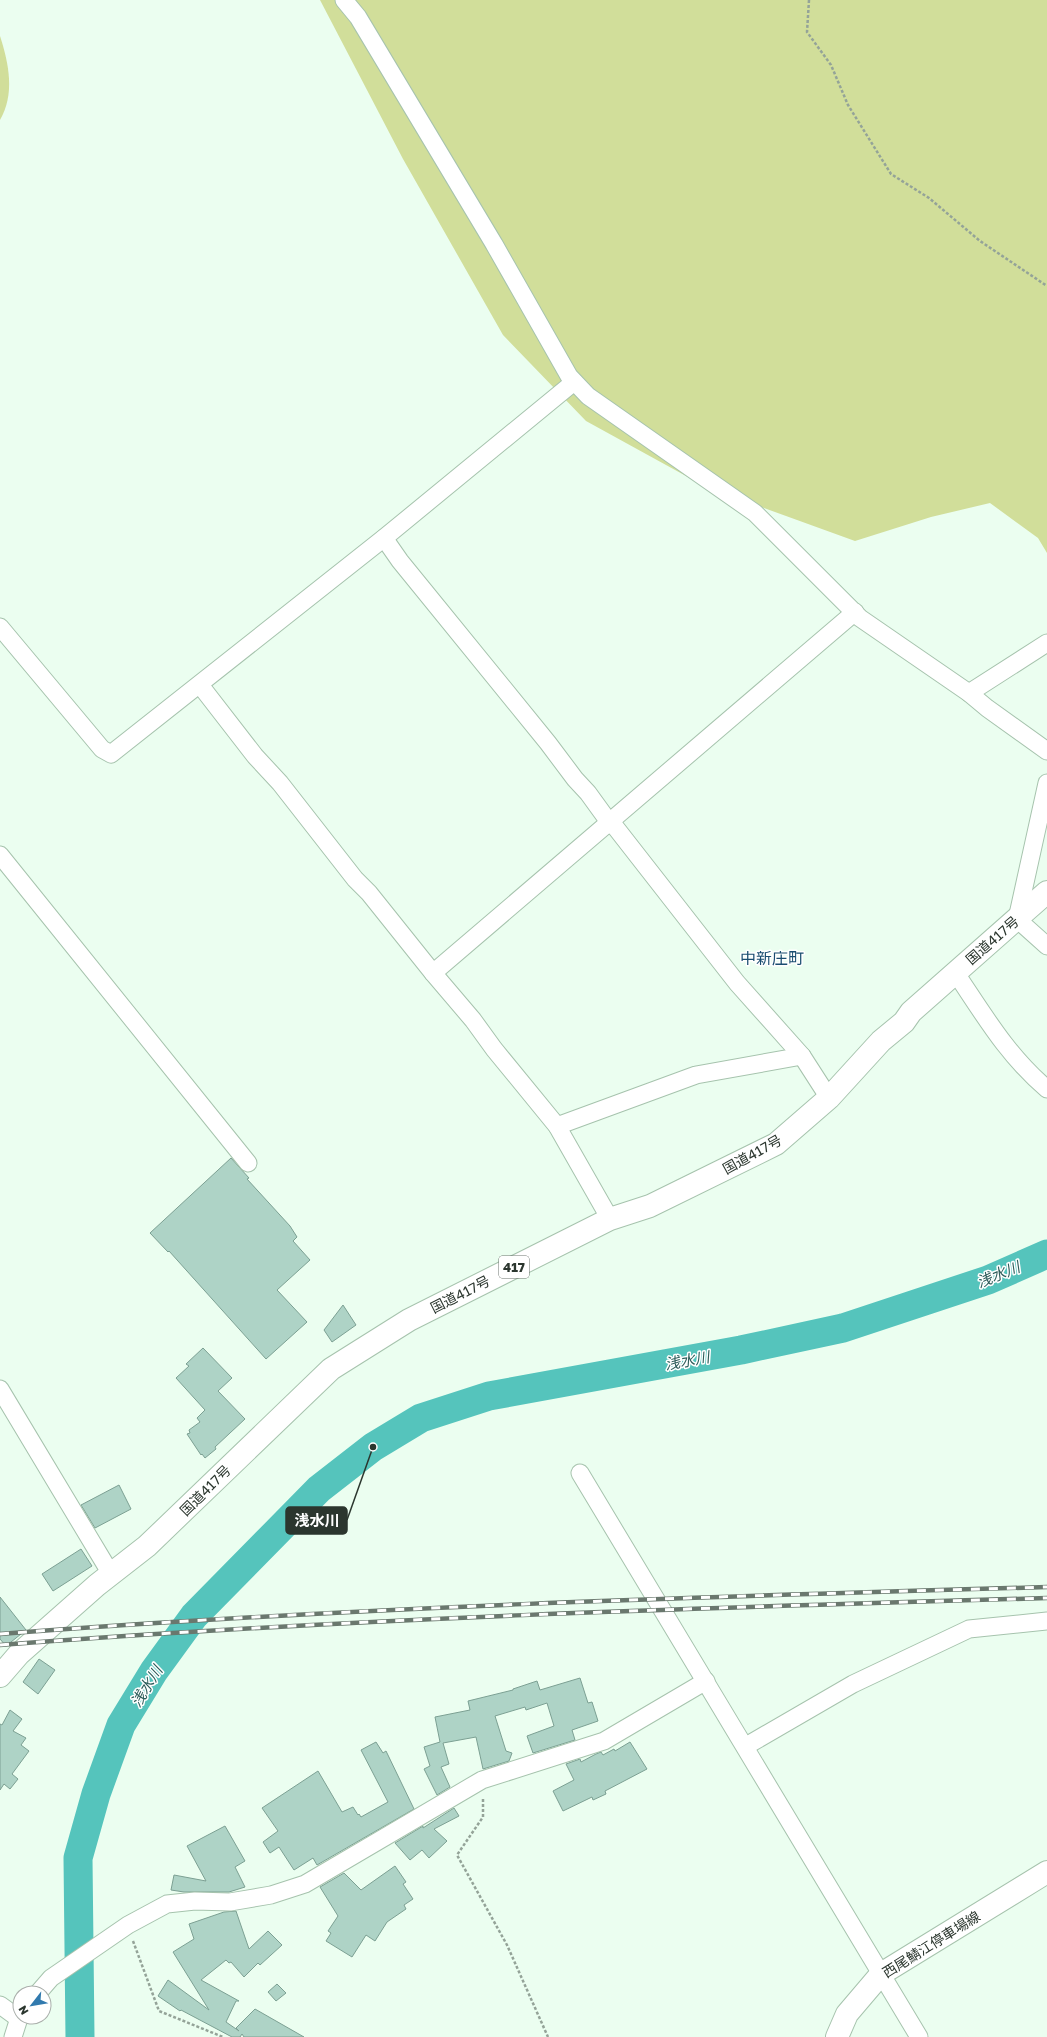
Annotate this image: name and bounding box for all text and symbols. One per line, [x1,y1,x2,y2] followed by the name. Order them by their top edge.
[962,912,1022,968] street label: 国道417号
[740,948,804,968] district label: 中新庄町
[720,1131,784,1177] street label: 国道417号
[499,1256,529,1278] road number: 417
[974,1256,1024,1291] water label: 浅水川
[427,1272,493,1316] street label: 国道417号
[663,1347,713,1373] water label: 浅水川
[176,1461,234,1519] street label: 国道417号
[286,1507,347,1534] callout: 浅水川
[294,1511,340,1529] text: 浅水川
[126,1660,167,1710] water label: 浅水川
[879,1907,983,1981] street label: 西尾鯖江停車場線
[12,1985,52,2025] north arrow
[15,2003,31,2017] text: N

